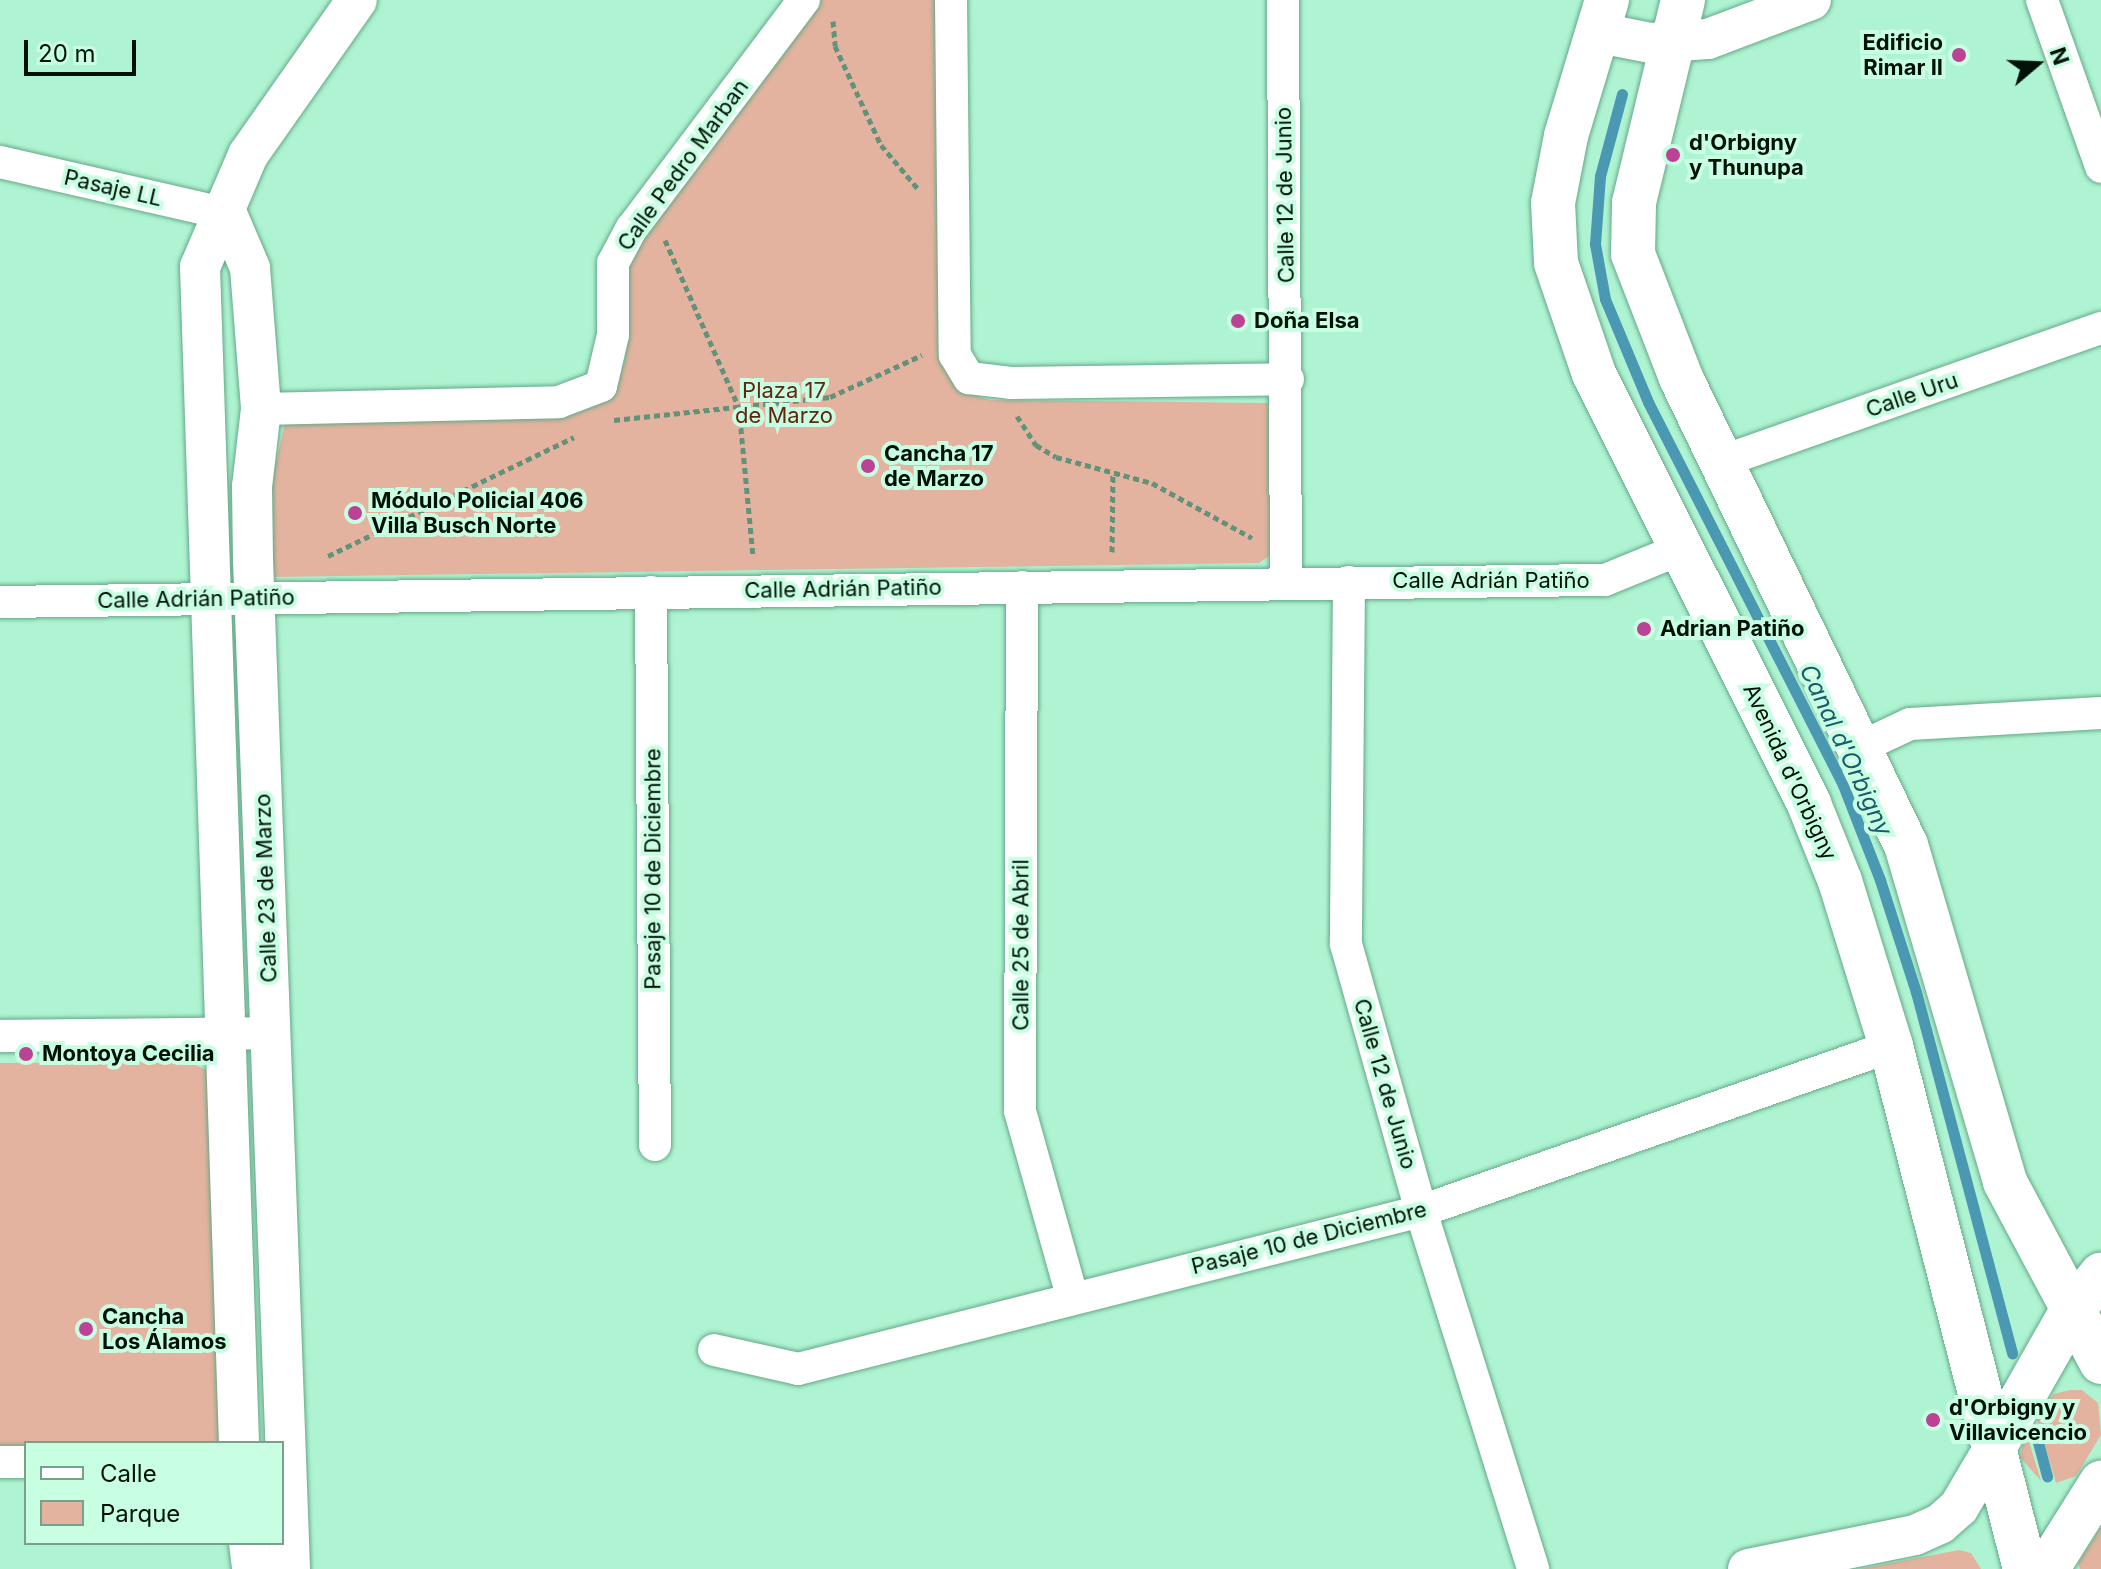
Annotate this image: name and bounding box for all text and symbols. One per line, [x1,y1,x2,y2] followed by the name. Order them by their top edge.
[28,24,140,74] scale bar
[1997,24,2077,104] north arrow
[1863,29,1943,80] place label: Edificio Rimar II
[38,39,96,68] text: 20 m
[2045,44,2075,68] text: N
[1950,46,1968,64] marker: Edificio Rimar II
[612,74,754,256] street label: Calle Pedro Marban
[1270,107,1300,283] street label: Calle 12 de Junio
[1689,129,1804,180] place label: d'Orbigny y Thunupa
[1664,146,1682,164] marker: d'Orbigny y Thunupa
[62,164,164,212] street label: Pasaje LL
[1254,308,1359,334] place label: Doña Elsa
[1229,312,1247,330] marker: Doña Elsa
[1862,367,1962,423] street label: Calle Uru
[735,377,833,428] park label: Plaza 17 de Marzo
[884,440,994,492] place label: Cancha 17 de Marzo
[859,457,877,475] marker: Cancha 17 de Marzo
[371,487,584,538] place label: Módulo Policial 406 Villa Busch Norte
[346,504,364,522] marker: Módulo Policial 406 Villa Busch Norte
[1392,568,1590,594] street label: Calle Adrián Patiño
[744,574,942,604] street label: Calle Adrián Patiño
[97,584,295,614] street label: Calle Adrián Patiño
[1660,616,1805,642] place label: Adrian Patiño
[1635,620,1653,638] marker: Adrian Patiño
[1794,660,1898,840] water label: Canal d'Orbigny
[1738,680,1842,864] street label: Avenida d'Orbigny
[640,748,666,990] street label: Pasaje 10 de Diciembre
[250,793,282,983] street label: Calle 23 de Marzo
[1008,859,1034,1031] street label: Calle 25 de Abril
[1348,996,1422,1172] street label: Calle 12 de Junio
[42,1041,215,1067] place label: Montoya Cecilia
[17,1045,35,1063] marker: Montoya Cecilia
[1189,1196,1429,1280] street label: Pasaje 10 de Diciembre
[102,1303,227,1354] place label: Cancha Los Álamos
[77,1320,95,1338] marker: Cancha Los Álamos
[1949,1394,2087,1446] place label: d'Orbigny y Villavicencio
[1924,1411,1942,1429] marker: d'Orbigny y Villavicencio
[24,1441,284,1545] legend
[100,1459,157,1488] text: Calle
[100,1499,180,1528] text: Parque

